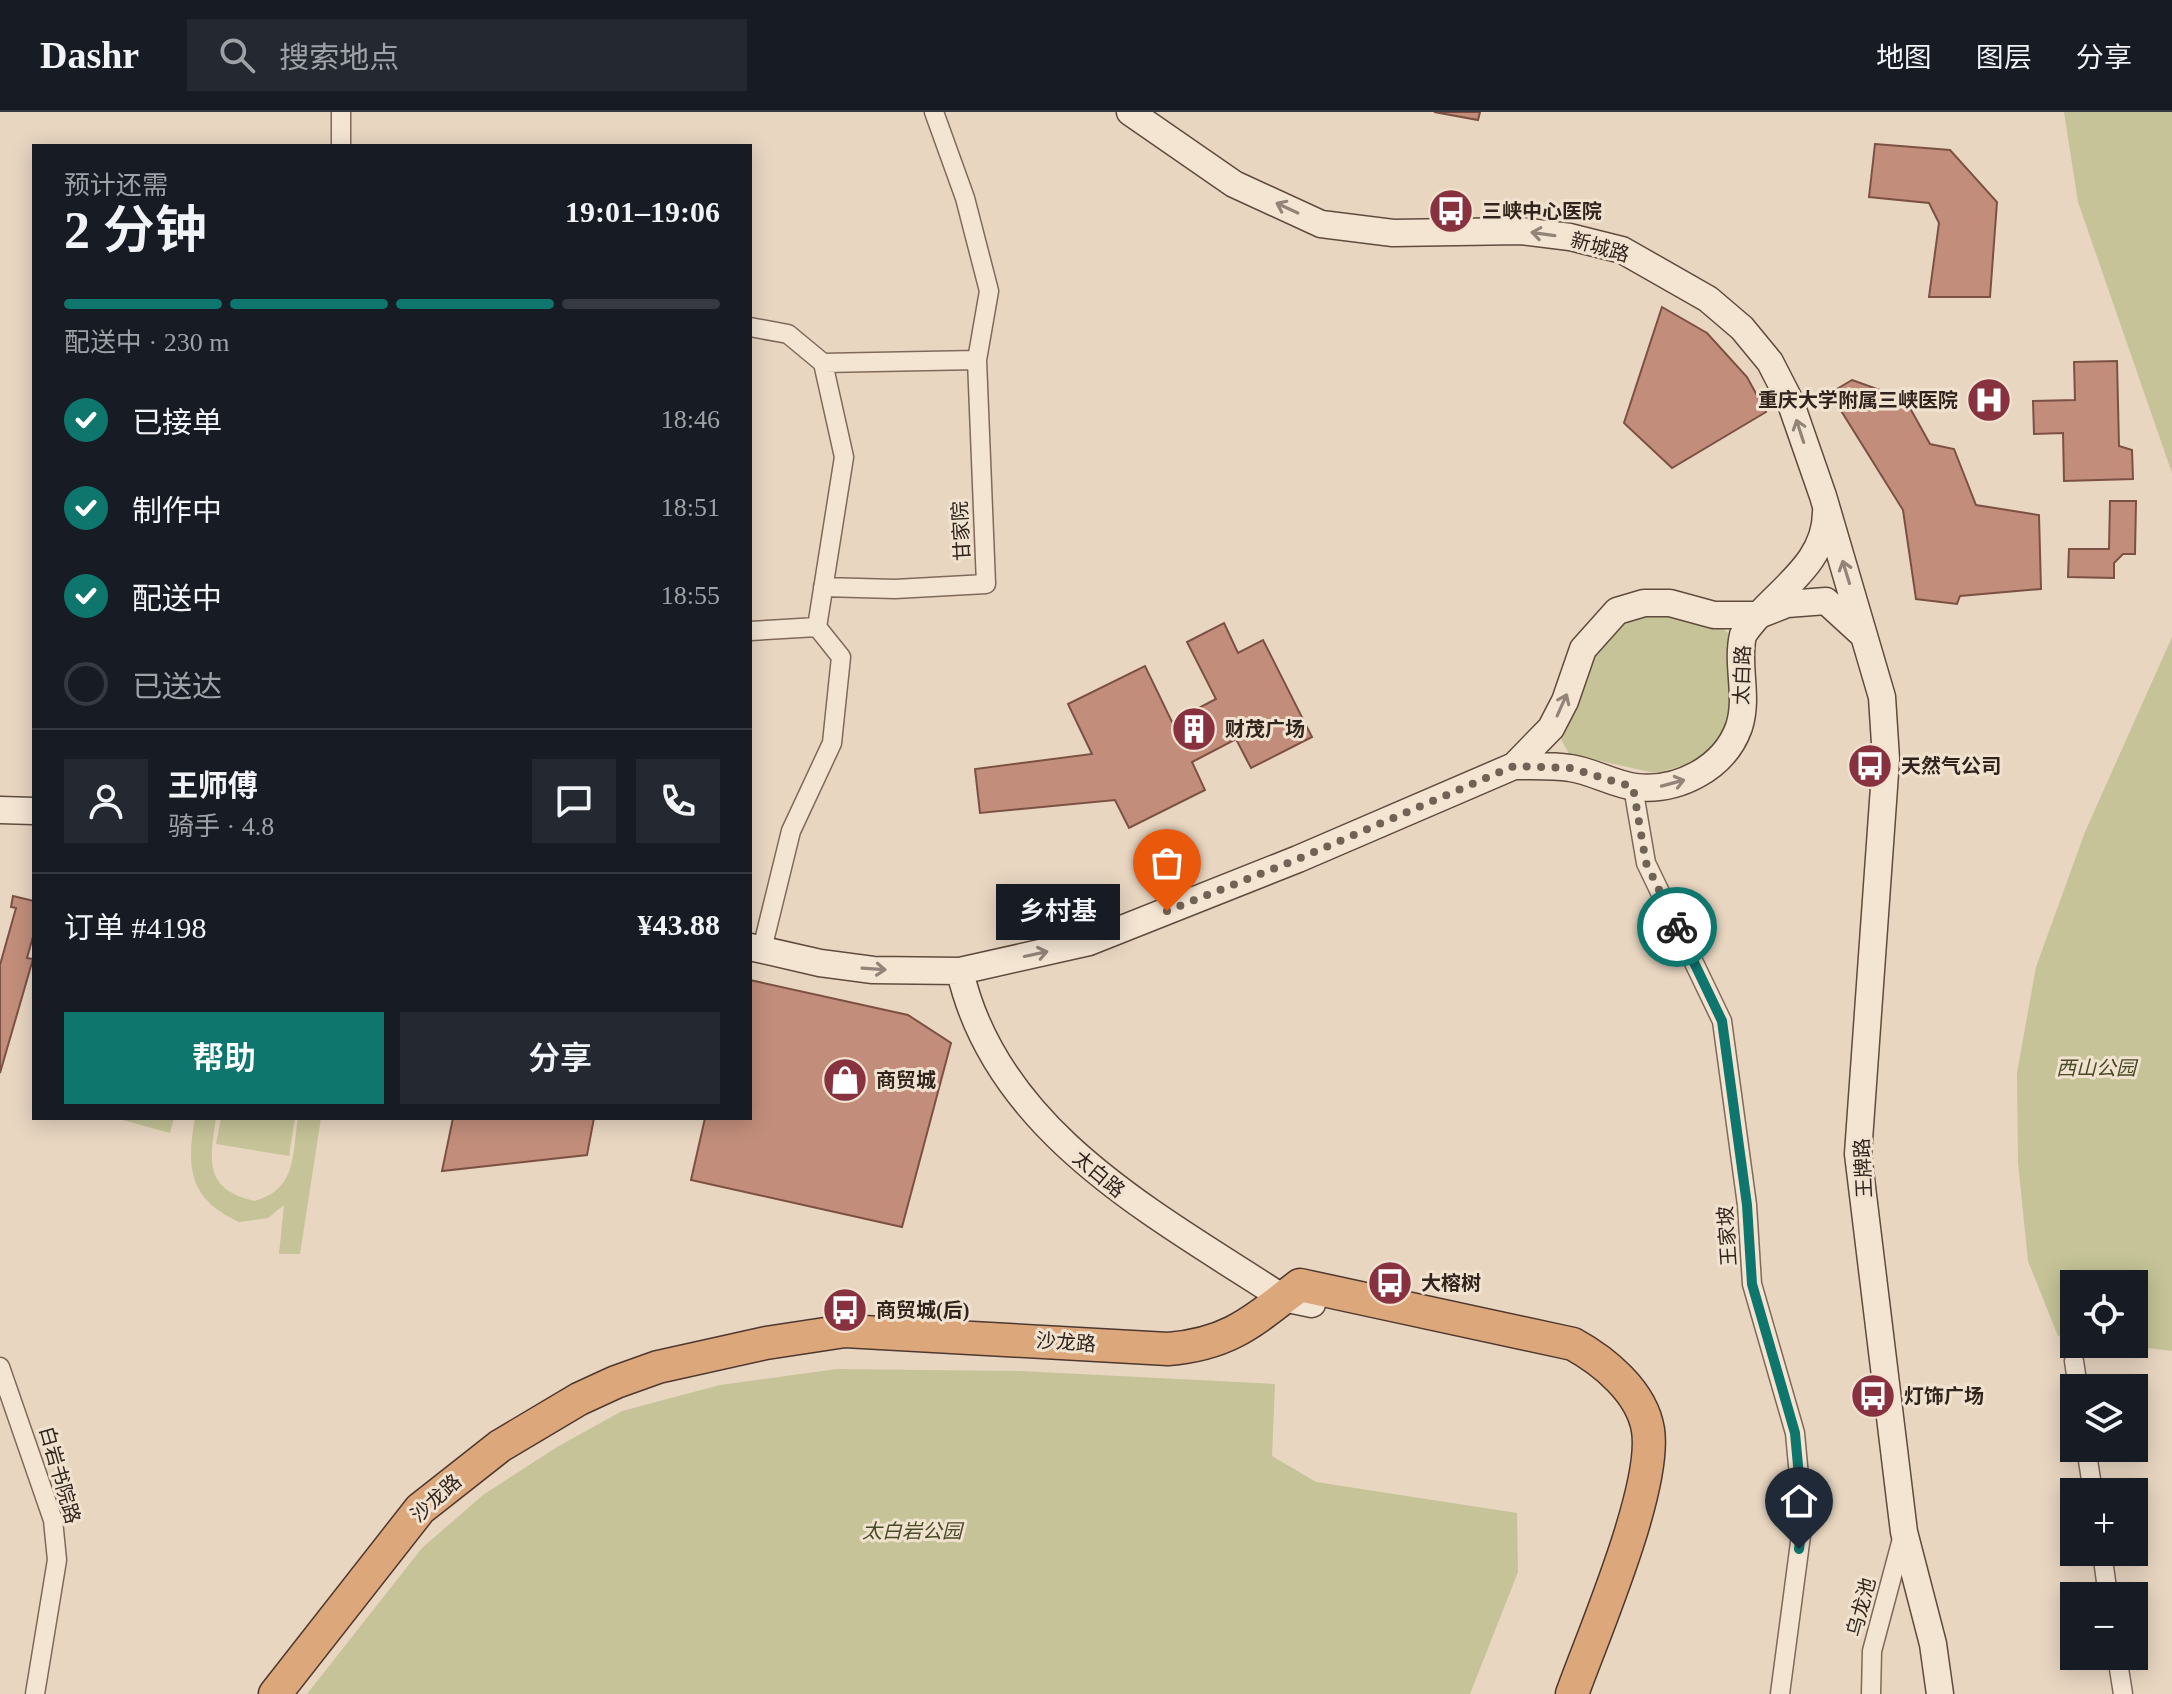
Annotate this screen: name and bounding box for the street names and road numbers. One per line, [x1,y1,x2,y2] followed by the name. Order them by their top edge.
[1568,228,1632,266] street label: 新城路
[948,500,974,562] street label: 甘家院
[1730,645,1754,705] street label: 太白路
[1850,1137,1876,1199] street label: 王牌路
[1069,1146,1129,1202] street label: 太白路
[1714,1205,1740,1267] street label: 王家坡
[1035,1329,1097,1355] street label: 沙龙路
[36,1424,84,1526] street label: 白岩书院路
[406,1470,466,1526] street label: 沙龙路
[1843,1575,1879,1639] street label: 乌龙池

